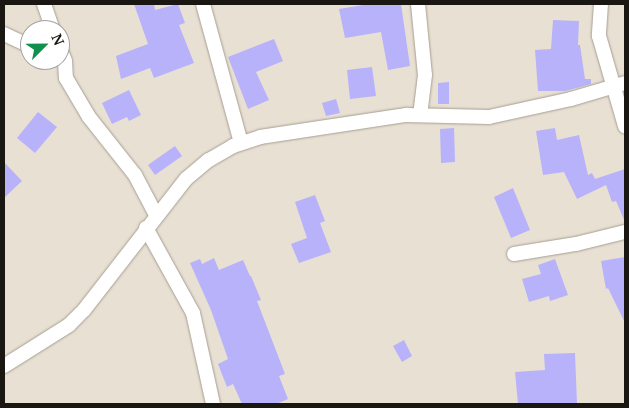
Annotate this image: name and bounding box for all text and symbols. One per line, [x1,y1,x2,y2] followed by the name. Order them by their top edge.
[20,20,70,70] north arrow
[47,31,69,48] text: N

